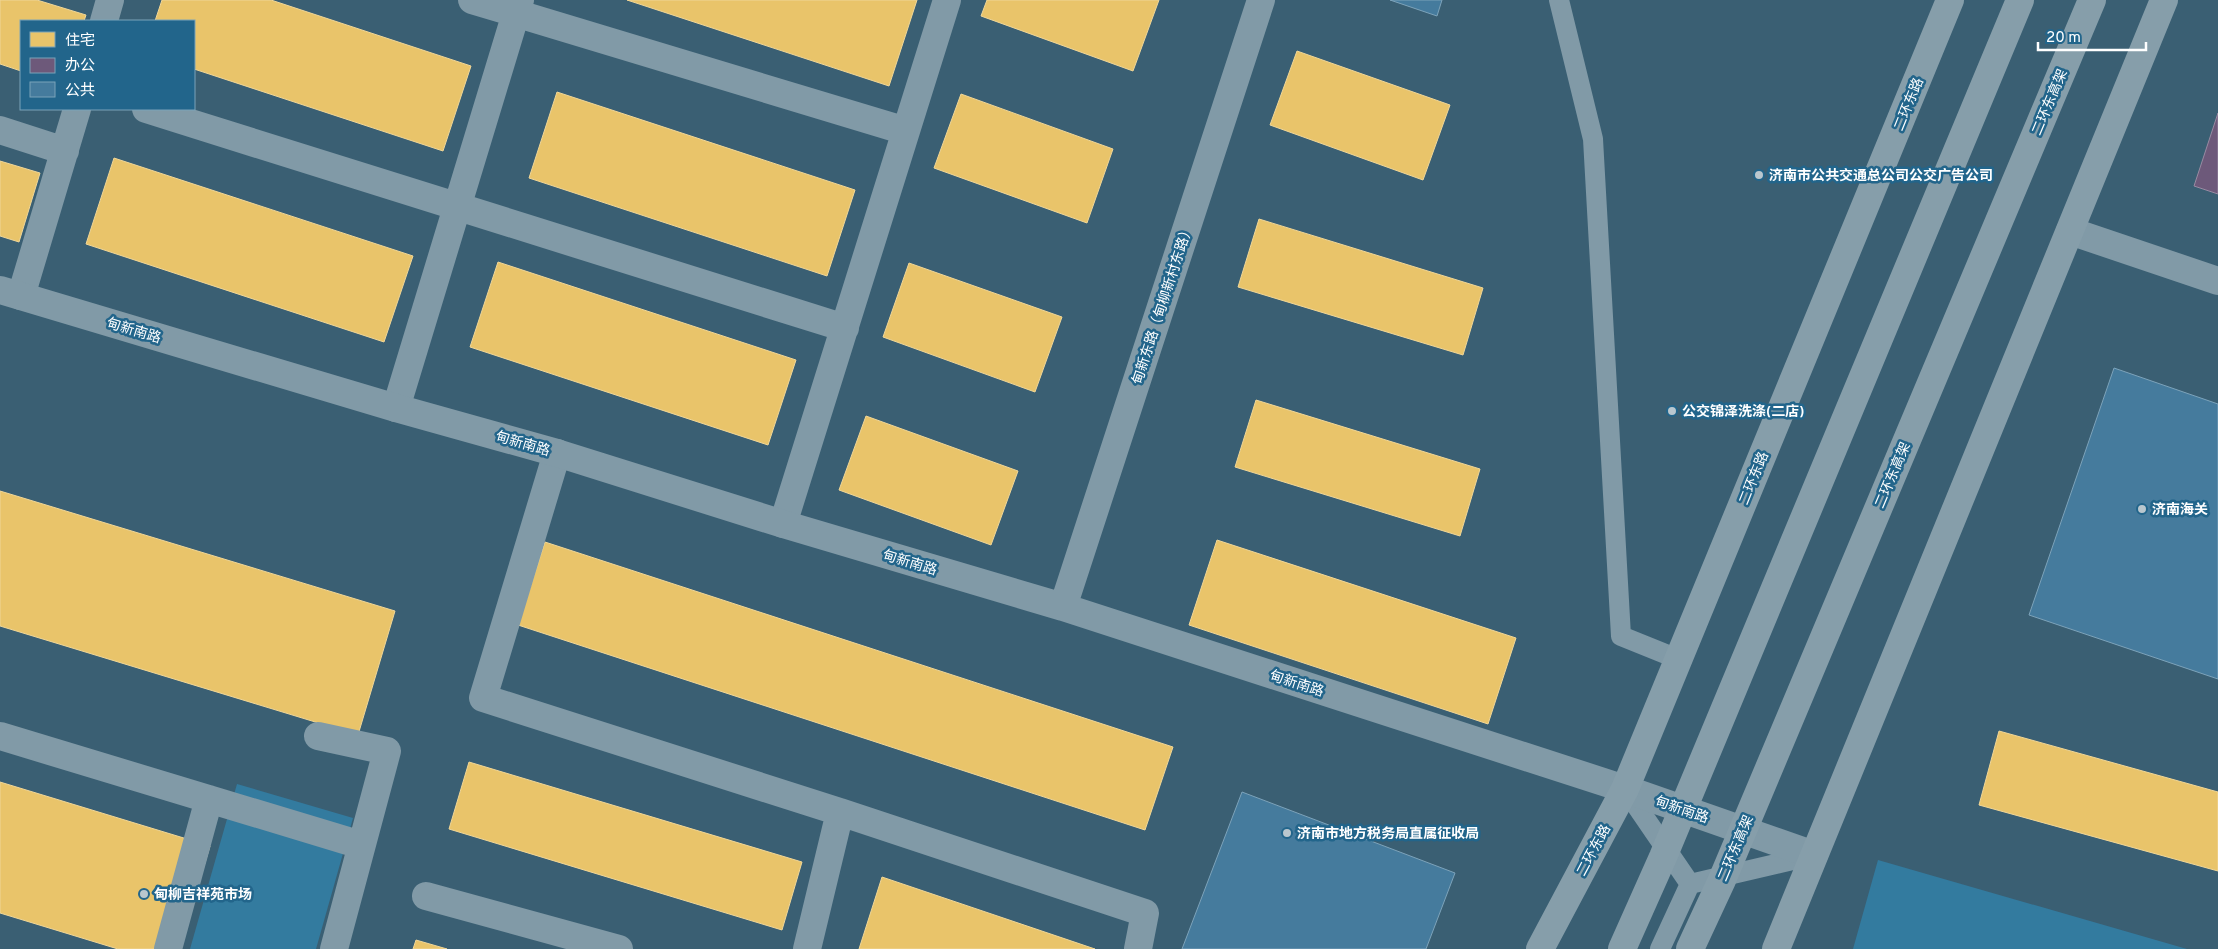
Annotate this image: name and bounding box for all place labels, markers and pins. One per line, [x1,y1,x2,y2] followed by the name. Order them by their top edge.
[1769,167,1993,185] place label: 济南市公共交通总公司公交广告公司
[1753,169,1765,181] marker: 济南市公共交通总公司公交广告公司
[1682,403,1804,421] place label: 公交锦泽洗涤(二店)
[1666,405,1678,417] marker: 公交锦泽洗涤(二店)
[2152,502,2208,519] place label: 济南海关
[2136,503,2148,515] marker: 济南海关
[1297,825,1479,843] place label: 济南市地方税务局直属征收局
[1281,827,1293,839] marker: 济南市地方税务局直属征收局
[154,886,252,904] place label: 甸柳吉祥苑市场
[138,888,150,900] marker: 甸柳吉祥苑市场

